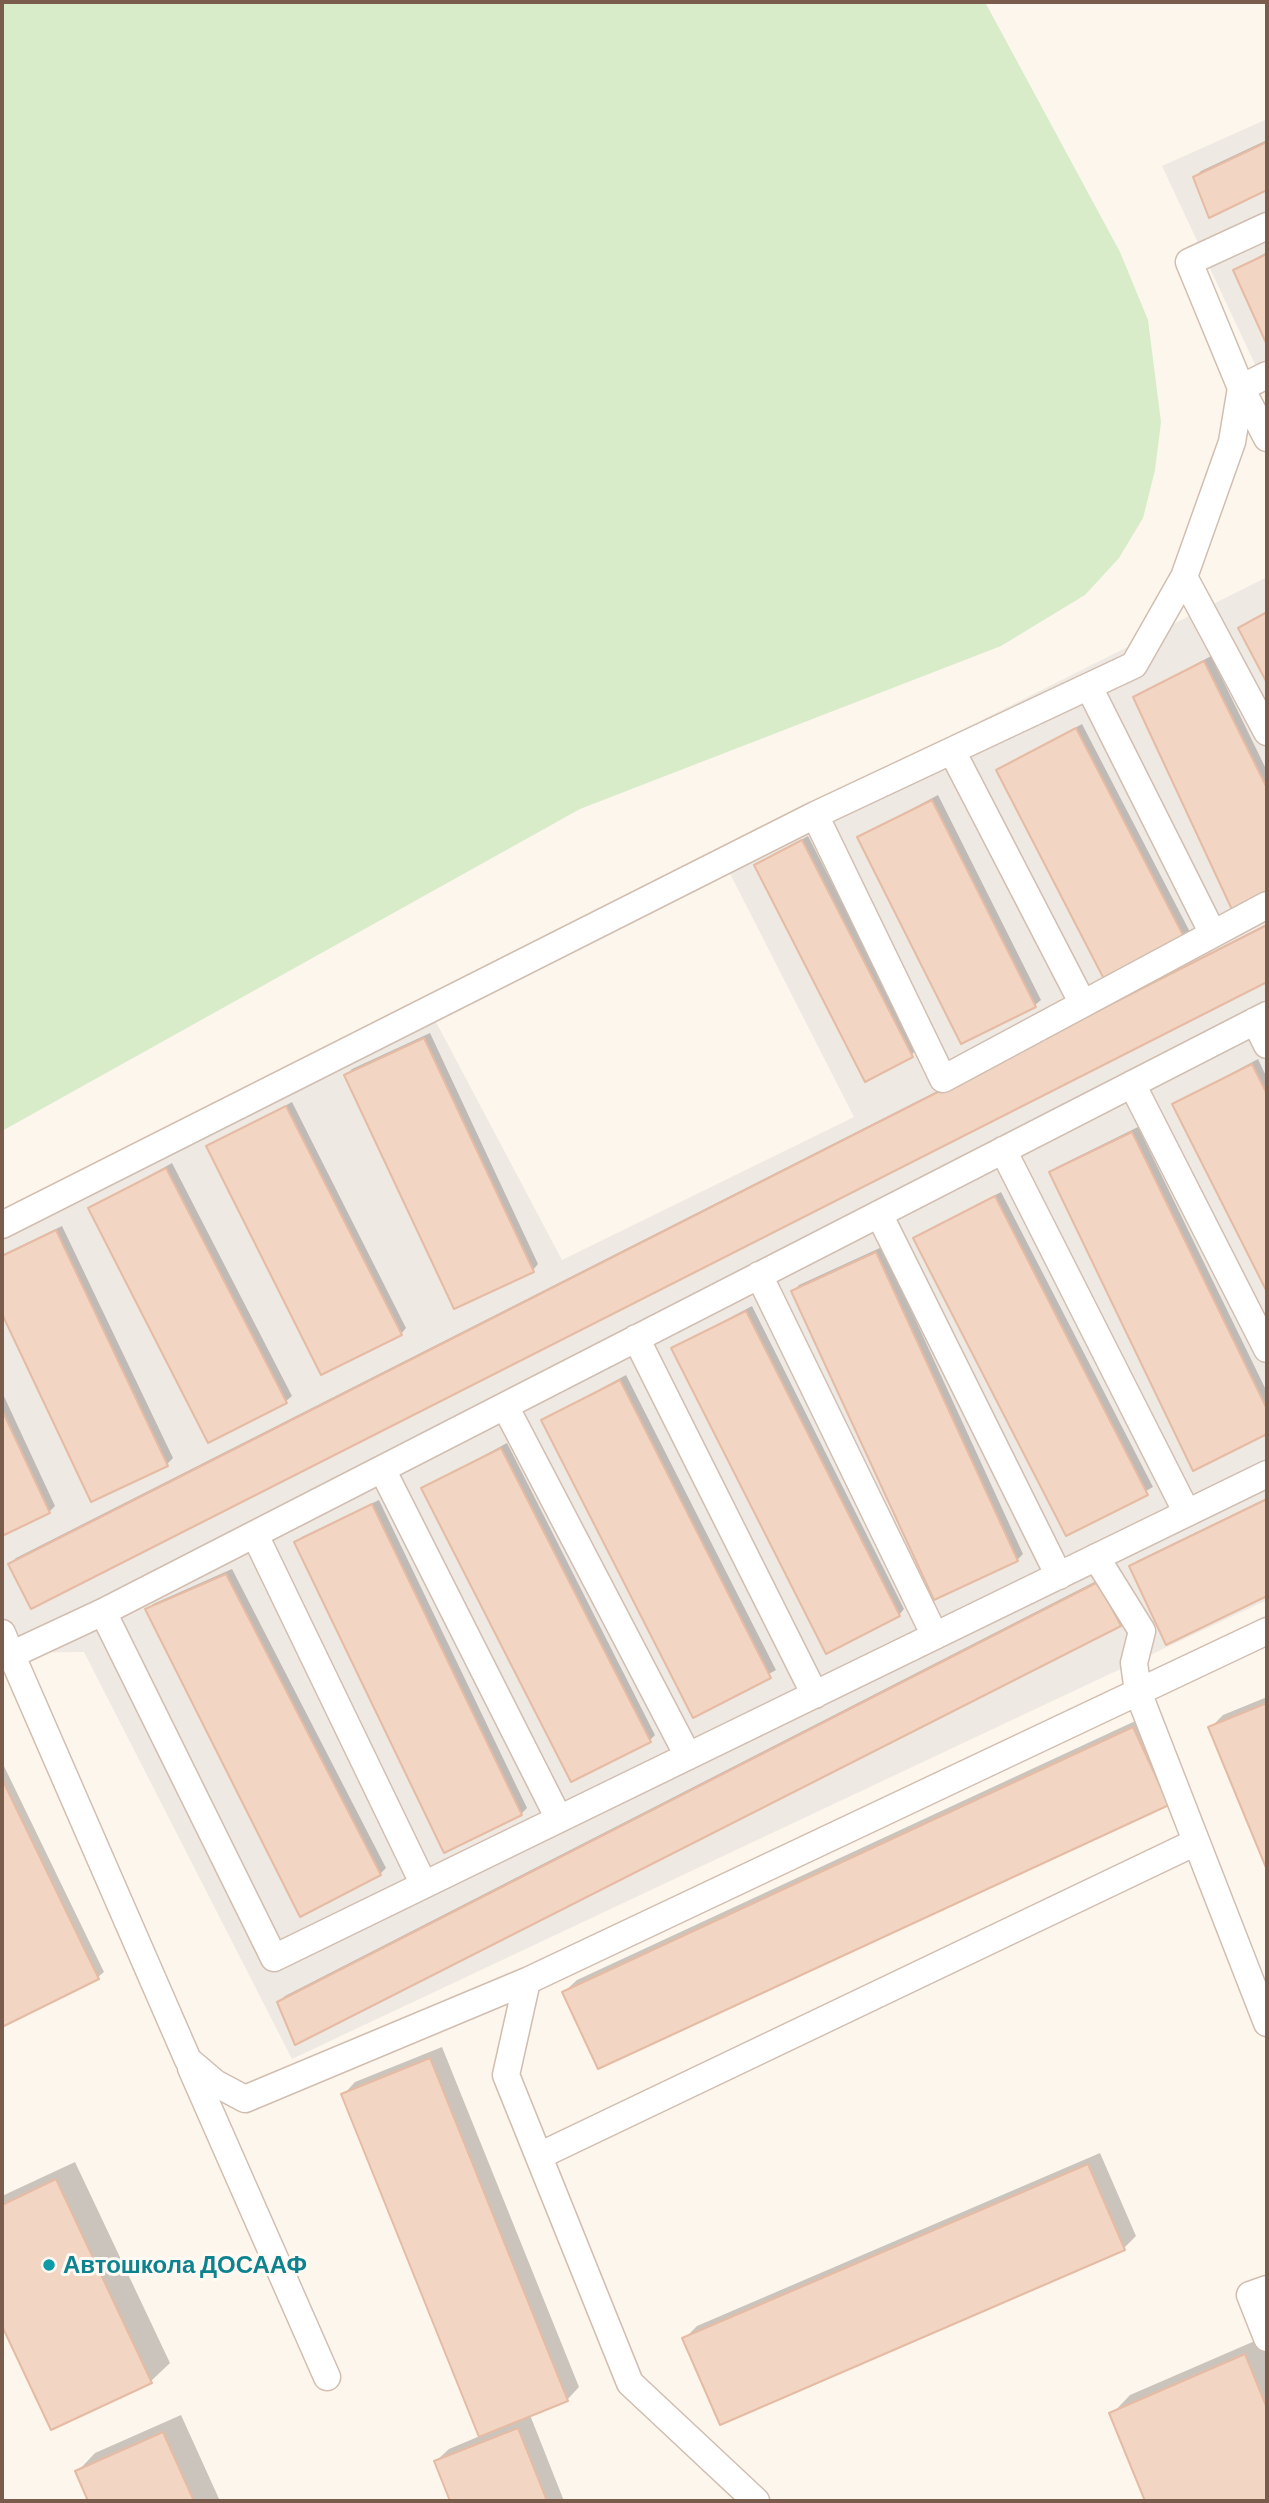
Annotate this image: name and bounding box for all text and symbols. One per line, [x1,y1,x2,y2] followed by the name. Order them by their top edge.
[63,2251,307,2279] place label: Автошкола ДОСААФ
[41,2257,57,2273] marker: Автошкола ДОСААФ

